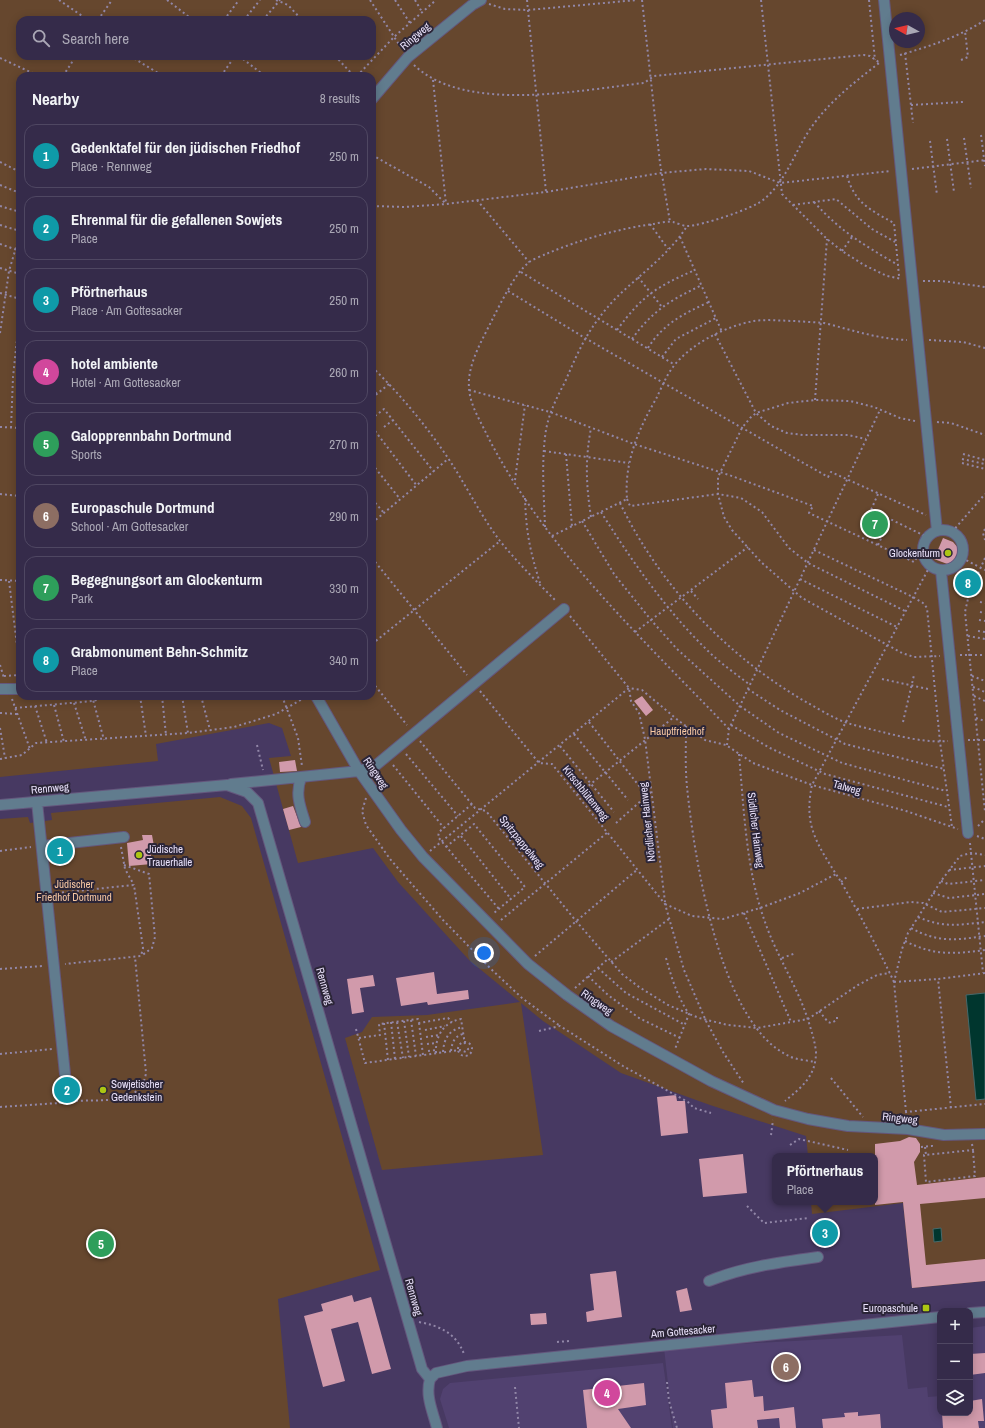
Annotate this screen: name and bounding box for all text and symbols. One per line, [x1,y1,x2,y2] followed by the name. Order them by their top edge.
[889,12,925,48] north arrow
[16,16,376,60] search box
[397,19,433,53] street label: Ringweg
[30,27,52,49] icon: search
[62,28,129,49] text: Search here
[32,87,79,110] text: Nearby
[320,90,360,107] text: 8 results
[71,137,300,158] text: Gedenktafel für den jüdischen Friedhof
[43,148,49,165] text: 1
[329,148,359,165] text: 250 m
[71,158,152,175] text: Place · Rennweg
[71,209,282,230] text: Ehrenmal für die gefallenen Sowjets
[43,220,49,237] text: 2
[329,220,359,237] text: 250 m
[71,230,98,247] text: Place
[71,281,148,302] text: Pförtnerhaus
[43,292,49,309] text: 3
[329,292,359,309] text: 250 m
[71,302,182,319] text: Place · Am Gottesacker
[71,353,158,374] text: hotel ambiente
[43,364,49,381] text: 4
[329,364,359,381] text: 260 m
[71,374,181,391] text: Hotel · Am Gottesacker
[71,425,232,446] text: Galopprennbahn Dortmund
[43,436,49,453] text: 5
[329,436,359,453] text: 270 m
[71,446,102,463] text: Sports
[71,497,215,518] text: Europaschule Dortmund
[43,508,49,525] text: 6
[329,508,359,525] text: 290 m
[862,509,888,539] pin: 7
[71,518,188,535] text: School · Am Gottesacker
[889,546,940,560] place label: Glockenturm
[943,548,953,558] marker: Glockenturm
[955,568,981,598] pin: 8
[71,569,262,590] text: Begegnungsort am Glockenturm
[43,580,49,597] text: 7
[329,580,359,597] text: 330 m
[71,590,93,607] text: Park
[71,641,248,662] text: Grabmonument Behn-Schmitz
[43,652,49,669] text: 8
[329,652,359,669] text: 340 m
[71,662,98,679] text: Place
[650,724,705,738] park label: Hauptfriedhof
[360,754,392,792] street label: Ringweg
[560,763,612,823] street label: Kirschblütenweg
[831,776,863,798] street label: Talweg
[30,779,70,797] street label: Rennweg
[636,782,658,862] street label: Nördlicher Hainweg
[744,791,768,869] street label: Südlicher Hainweg
[496,813,548,871] street label: Spitzpappelweg
[47,836,73,866] pin: 1
[147,842,192,869] place label: Jüdische Trauerhalle
[134,850,144,860] marker: Jüdische Trauerhalle
[36,877,112,904] park label: Jüdischer Friedhof Dortmund
[474,943,494,963] your location
[313,966,337,1006] street label: Rennweg
[578,986,616,1018] street label: Ringweg
[54,1075,80,1105] pin: 2
[111,1077,163,1104] place label: Sowjetischer Gedenkstein
[98,1085,108,1095] marker: Sowjetischer Gedenkstein
[882,1109,918,1127] street label: Ringweg
[772,1153,878,1205] popup
[787,1160,863,1181] text: Pförtnerhaus
[787,1181,813,1198] text: Place
[812,1218,838,1248] pin: 3
[88,1229,114,1259] pin: 5
[402,1277,426,1317] street label: Rennweg
[863,1301,918,1315] place label: Europaschule
[921,1303,931,1313] marker: Europaschule
[937,1308,973,1416] map controls
[937,1308,973,1344] button: +
[649,1321,716,1341] street label: Am Gottesacker
[937,1344,973,1380] button: −
[773,1352,799,1382] pin: 6
[594,1378,620,1408] pin: 4
[937,1380,973,1416] button: layers

